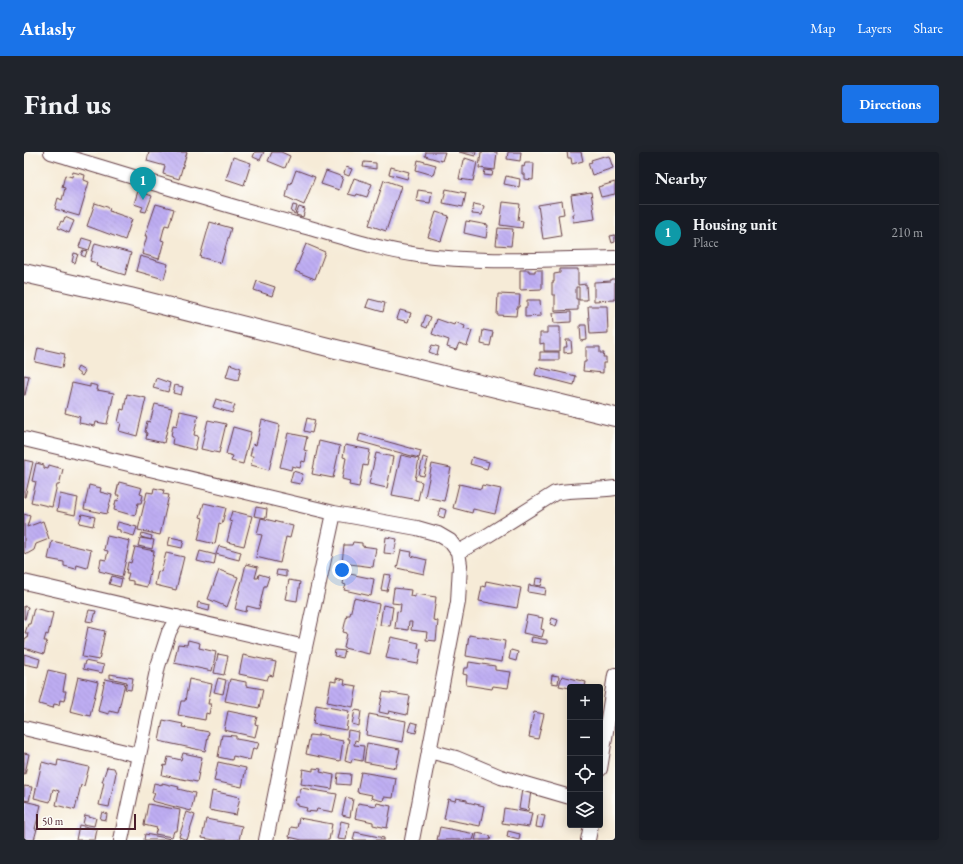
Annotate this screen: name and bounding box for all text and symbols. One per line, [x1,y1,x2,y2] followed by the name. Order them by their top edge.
[20,16,76,41] text: Atlasly
[810,19,835,37] text: Map
[857,19,892,37] text: Layers
[914,19,943,37] text: Share
[842,85,939,123] button: Directions
[24,86,111,122] text: Find us
[130,167,156,200] pin: 1
[655,167,707,189] text: Nearby
[693,215,777,234] text: Housing unit
[665,224,671,241] text: 1
[892,224,923,241] text: 210 m
[693,234,719,251] text: Place
[332,560,352,580] your location
[567,684,603,828] map controls
[567,684,603,720] button: +
[567,720,603,756] button: −
[567,756,603,792] button: locate
[567,792,603,828] button: layers
[36,812,136,831] scale bar
[42,814,63,828] text: 50 m

